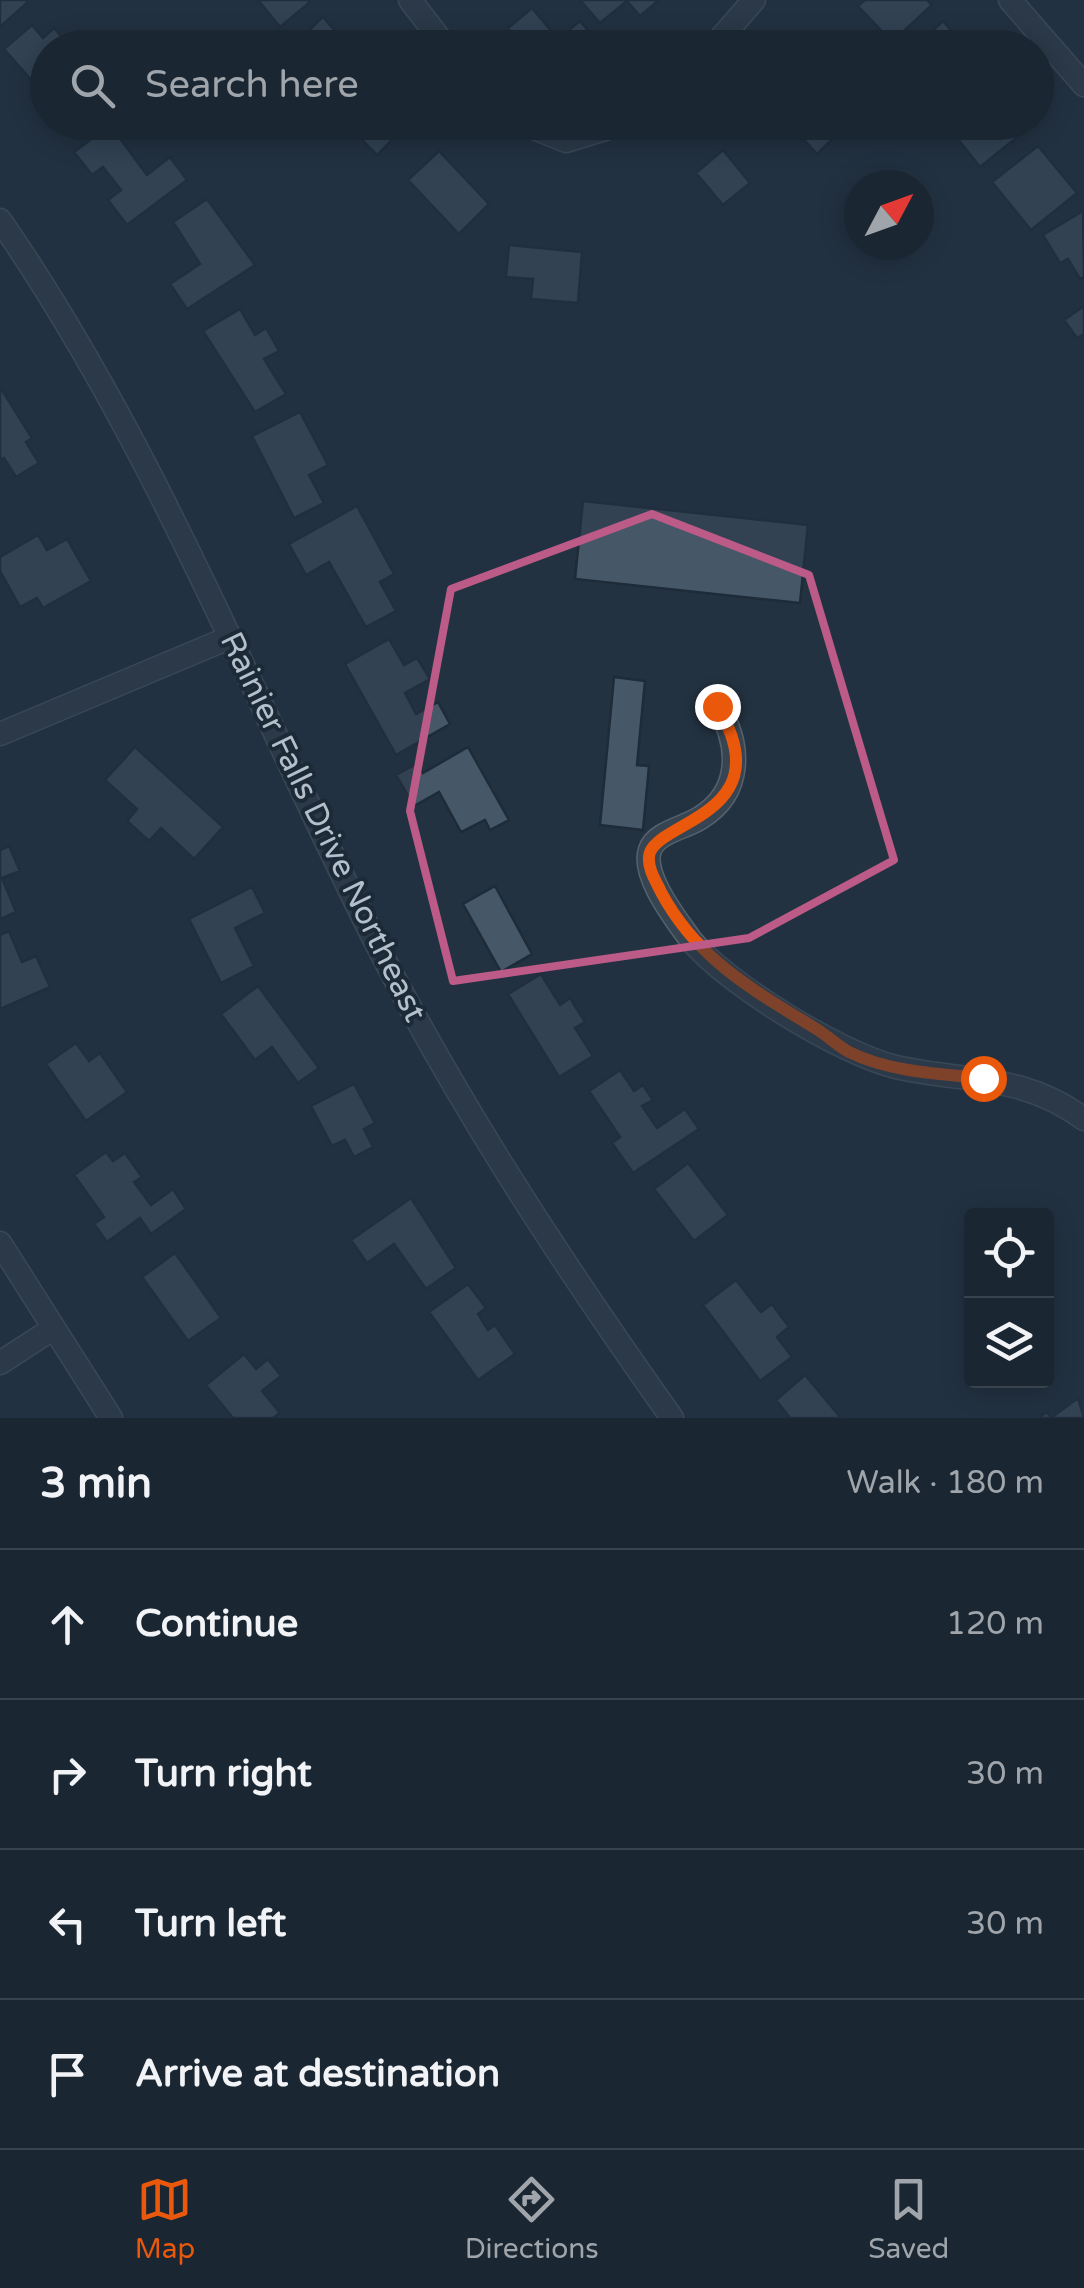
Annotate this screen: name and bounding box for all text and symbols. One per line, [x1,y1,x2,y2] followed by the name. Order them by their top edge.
[30,30,1054,140] search box
[65,58,120,113] icon: search
[145,62,359,108] text: Search here
[844,170,934,260] north arrow
[212,626,434,1028] street label: Rainier Falls Drive Northeast
[695,684,741,730] route end
[961,1056,1007,1102] route start
[964,1208,1054,1388] map controls
[964,1208,1054,1298] button: locate
[964,1298,1054,1388] button: layers
[40,1458,152,1509] text: 3 min
[847,1464,1044,1502] text: Walk · 180 m
[40,1597,95,1652] icon: ahead
[135,1601,298,1647] text: Continue
[946,1605,1044,1643] text: 120 m
[40,1747,95,1802] icon: right
[135,1751,312,1797] text: Turn right
[966,1755,1044,1793] text: 30 m
[40,1897,95,1952] icon: left
[135,1901,286,1947] text: Turn left
[966,1905,1044,1943] text: 30 m
[40,2047,95,2102] icon: arrive
[135,2051,500,2097] text: Arrive at destination
[135,2172,195,2266] tab: Map
[465,2172,599,2266] tab: Directions
[868,2172,949,2266] tab: Saved

